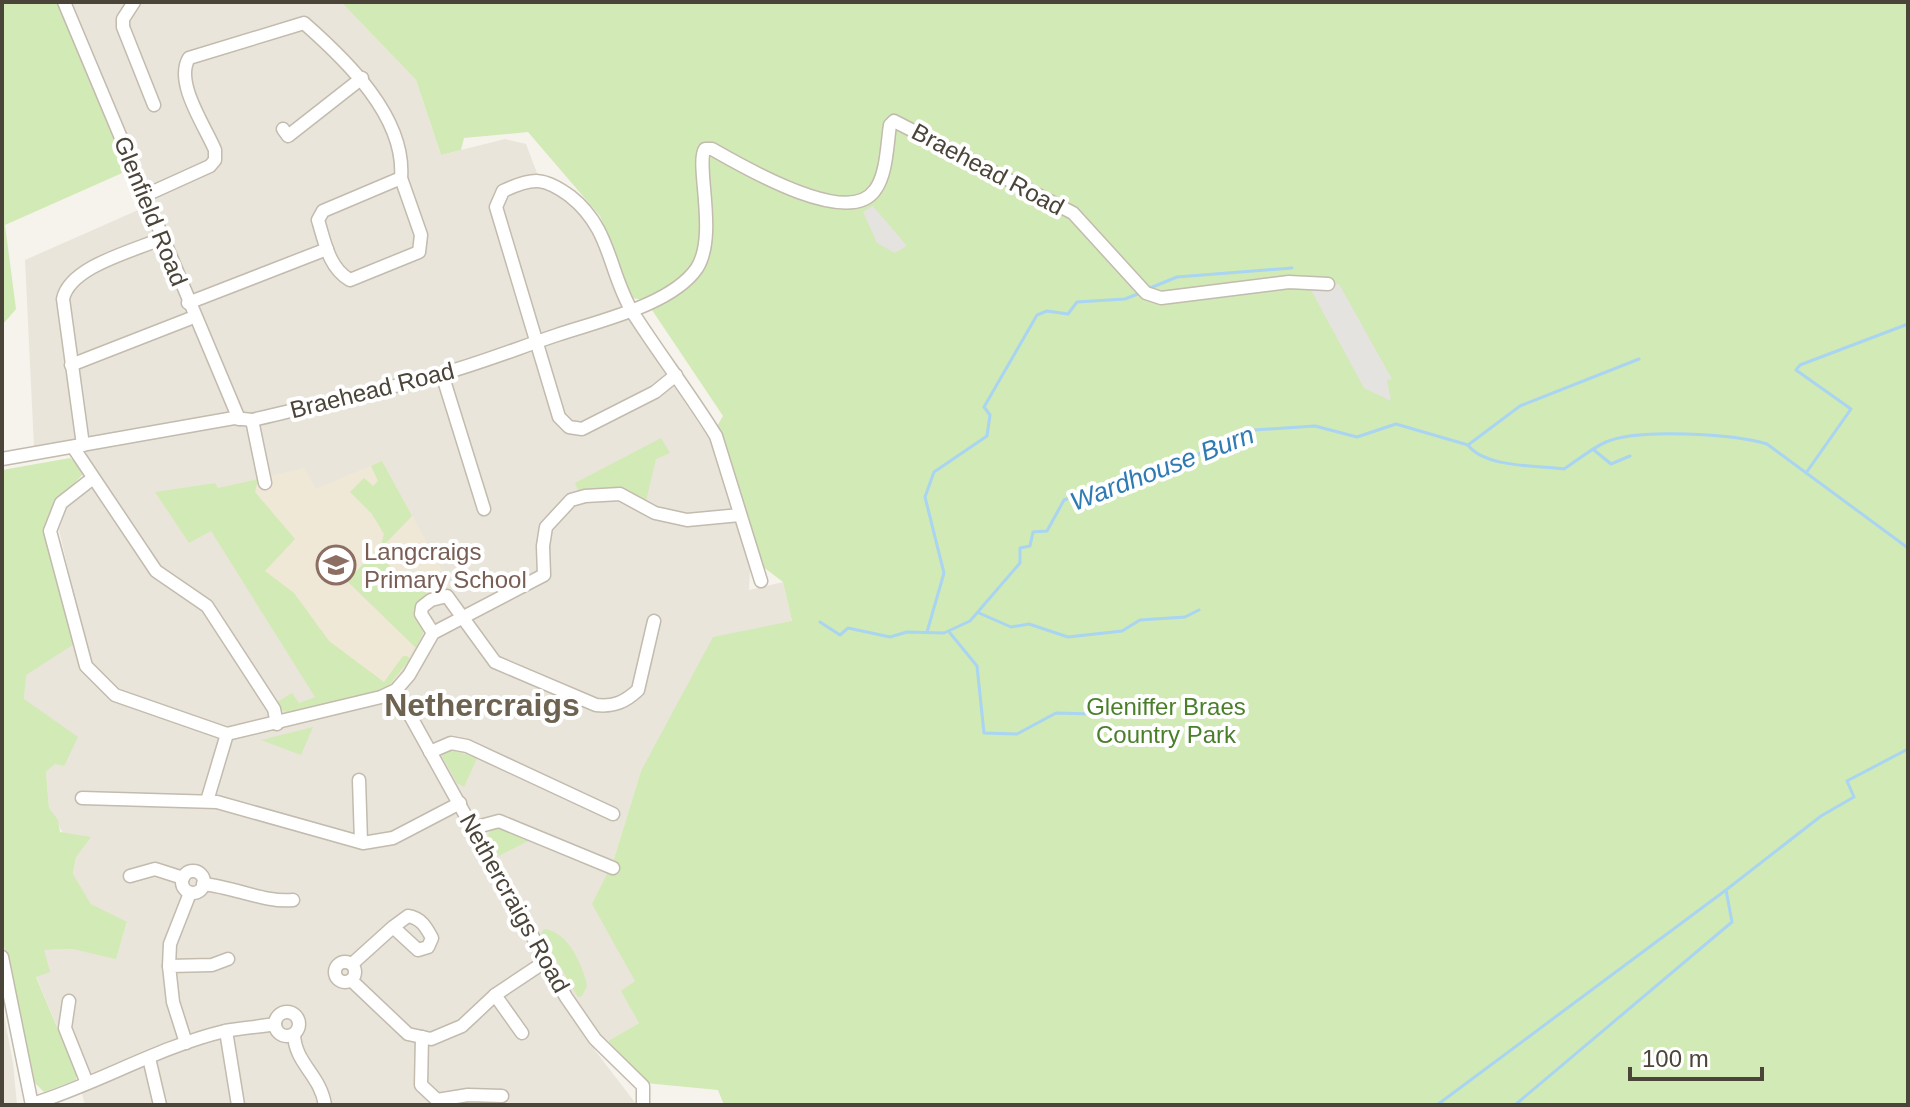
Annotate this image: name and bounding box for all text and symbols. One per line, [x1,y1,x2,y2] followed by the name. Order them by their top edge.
[907,118,1069,220] street label: Braehead Road
[109,132,193,290] street label: Glenfield Road
[287,357,457,423] street label: Braehead Road
[1066,419,1258,517] water label: Wardhouse Burn
[364,538,527,593] place label: Langcraigs Primary School
[315,544,357,586] school or university icon: Langcraigs Primary School
[384,687,580,723] district label: Nethercraigs
[1086,693,1246,748] park label: Gleniffer Braes Country Park
[455,809,575,997] street label: Nethercraigs Road
[1630,1031,1762,1081] scale bar
[1642,1045,1709,1072] text: 100 m

